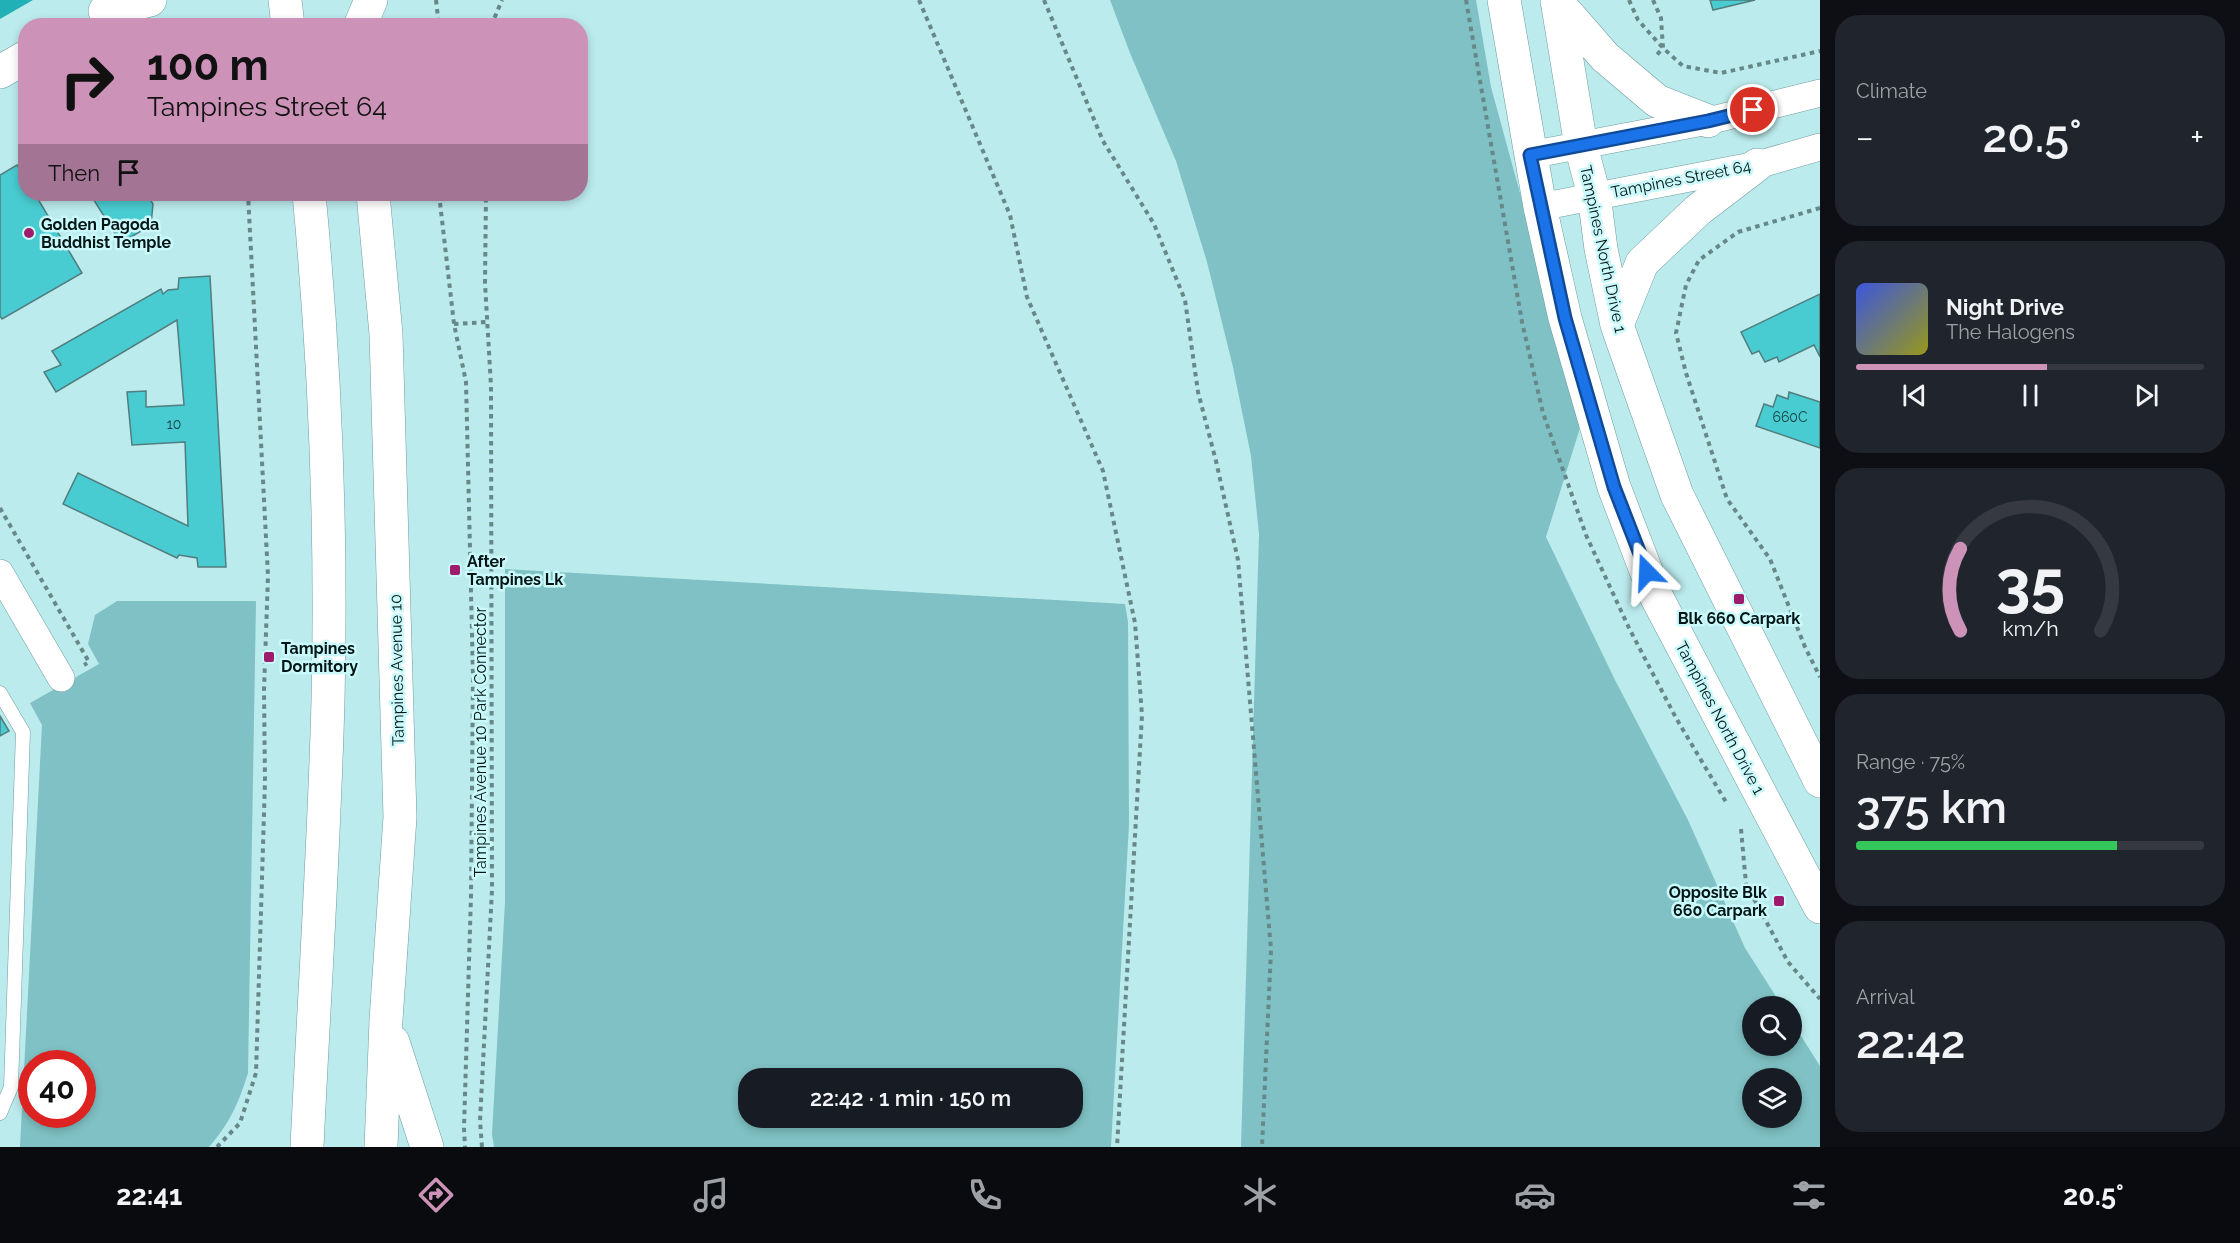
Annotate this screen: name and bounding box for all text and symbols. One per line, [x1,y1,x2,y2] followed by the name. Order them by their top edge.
[147,41,269,90] text: 100 m
[48,42,126,120] icon: right
[1856,79,1927,103] text: Climate
[1727,84,1778,135] pin
[147,91,387,122] text: Tampines Street 64
[1736,93,1769,126] icon: arrive
[1982,110,2082,163] text: 20.5°
[1856,118,1874,157] text: −
[2190,118,2204,157] text: +
[112,156,145,189] icon: arrive
[1609,156,1753,202] street label: Tampines Street 64
[48,160,100,186] text: Then
[1576,164,1630,335] street label: Tampines North Drive 1
[41,215,172,252] place label: Golden Pagoda Buddhist Temple
[22,226,36,240] marker: Golden Pagoda Buddhist Temple
[1946,294,2064,320] text: Night Drive
[1946,320,2075,344] text: The Halogens
[1898,379,1931,412] icon: previous
[2014,379,2047,412] icon: pause
[2130,379,2163,412] icon: next
[1772,409,1808,425] house number: 660C
[167,416,181,432] house number: 10
[1615,540,1679,604] position arrow
[1995,546,2065,620] text: 35
[467,552,563,589] place label: After Tampines Lk
[448,563,462,577] marker: After Tampines Lk
[1732,592,1746,606] marker: Blk 660 Carpark
[386,594,408,746] street label: Tampines Avenue 10
[471,606,490,877] street label: Tampines Avenue 10 Park Connector
[1678,609,1800,628] place label: Blk 660 Carpark
[2002,616,2058,641] text: km/h
[1672,638,1769,798] street label: Tampines North Drive 1
[281,639,358,676] place label: Tampines Dormitory
[262,650,276,664] marker: Tampines Dormitory
[1856,750,1965,774] text: Range · 75%
[1856,781,2007,834] text: 375 km
[1669,883,1767,920] place label: Opposite Blk 660 Carpark
[1772,894,1786,908] marker: Opposite Blk 660 Carpark
[1856,985,1915,1009] text: Arrival
[1742,996,1802,1128] map controls
[1742,996,1802,1056] button: search
[1856,1016,1966,1069] text: 22:42
[18,1050,96,1128] speed limit sign: 40
[1742,1068,1802,1128] button: layers
[810,1085,1011,1111] text: 22:42 · 1 min · 150 m
[415,1174,457,1216] icon: directions
[690,1174,732,1216] icon: music
[964,1174,1006,1216] icon: phone
[1239,1174,1281,1216] icon: climate
[1514,1174,1556,1216] icon: car
[1788,1174,1830,1216] icon: filters
[116,1180,182,1211] text: 22:41
[2063,1180,2124,1211] text: 20.5°

